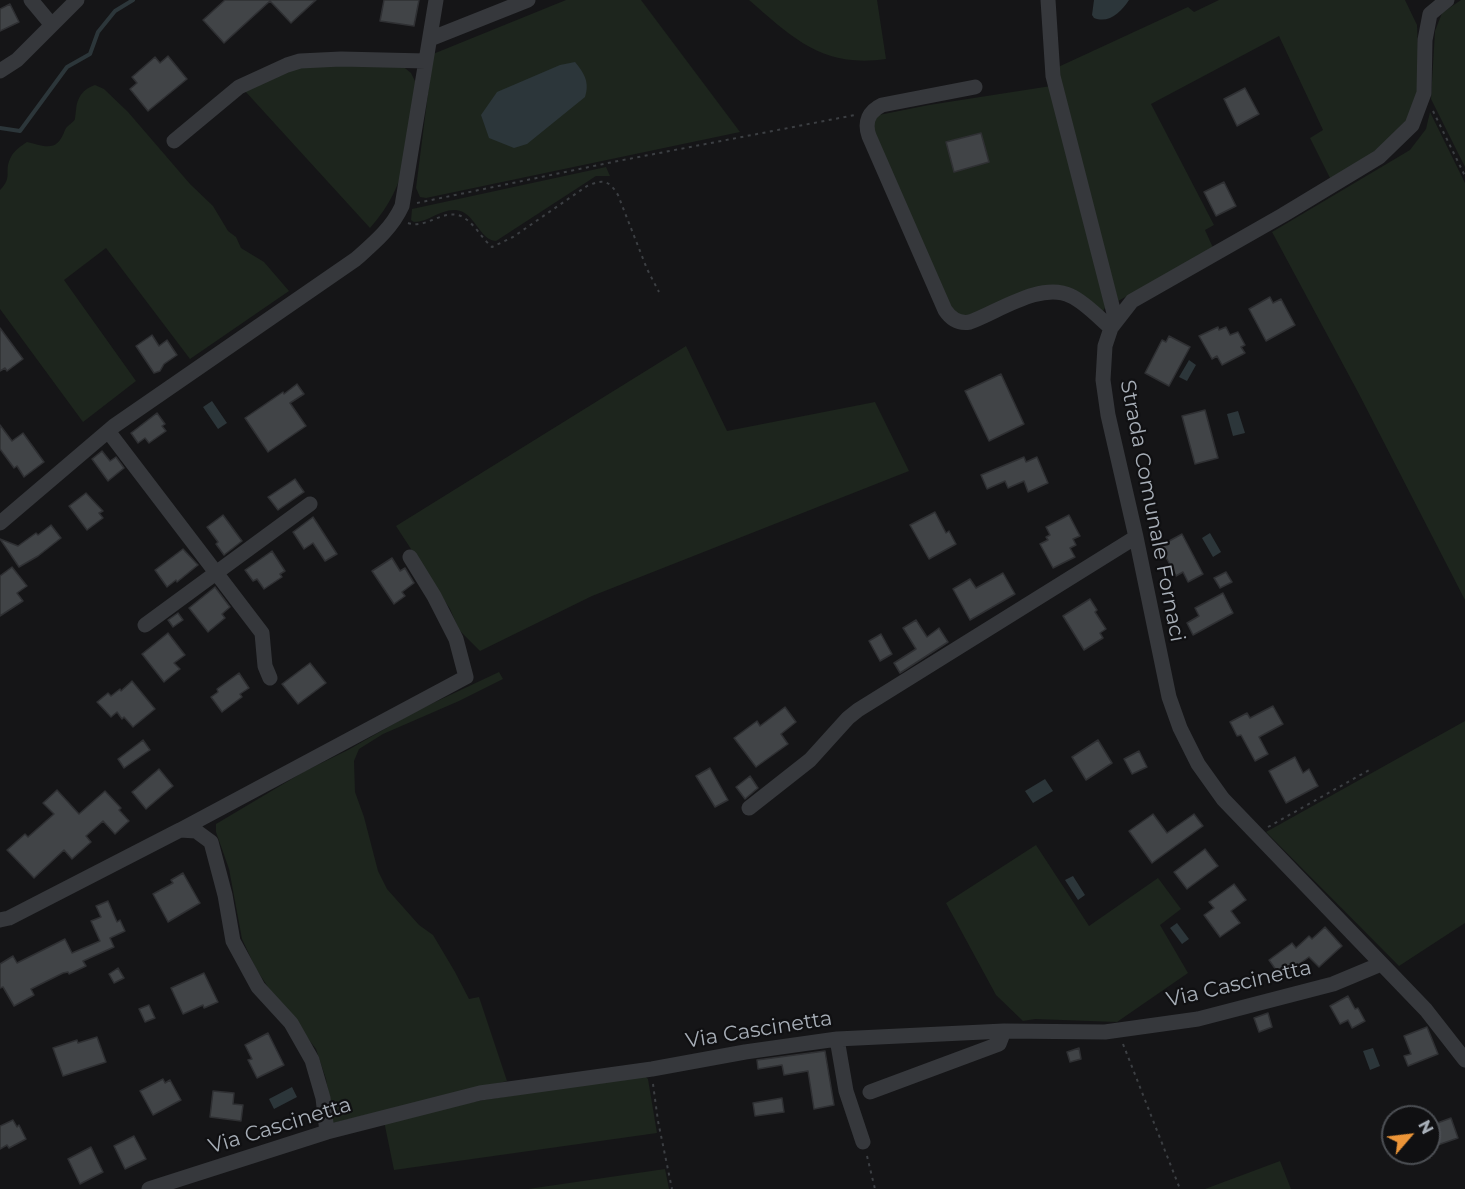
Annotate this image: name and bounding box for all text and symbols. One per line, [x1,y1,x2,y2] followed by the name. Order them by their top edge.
[1114,378,1190,644] street label: Strada Comunale Fornaci
[1164,955,1314,1013] street label: Via Cascinetta
[684,1006,834,1054] street label: Via Cascinetta
[205,1092,355,1160] street label: Via Cascinetta
[1381,1105,1441,1165] north arrow
[1414,1117,1437,1137] text: N

